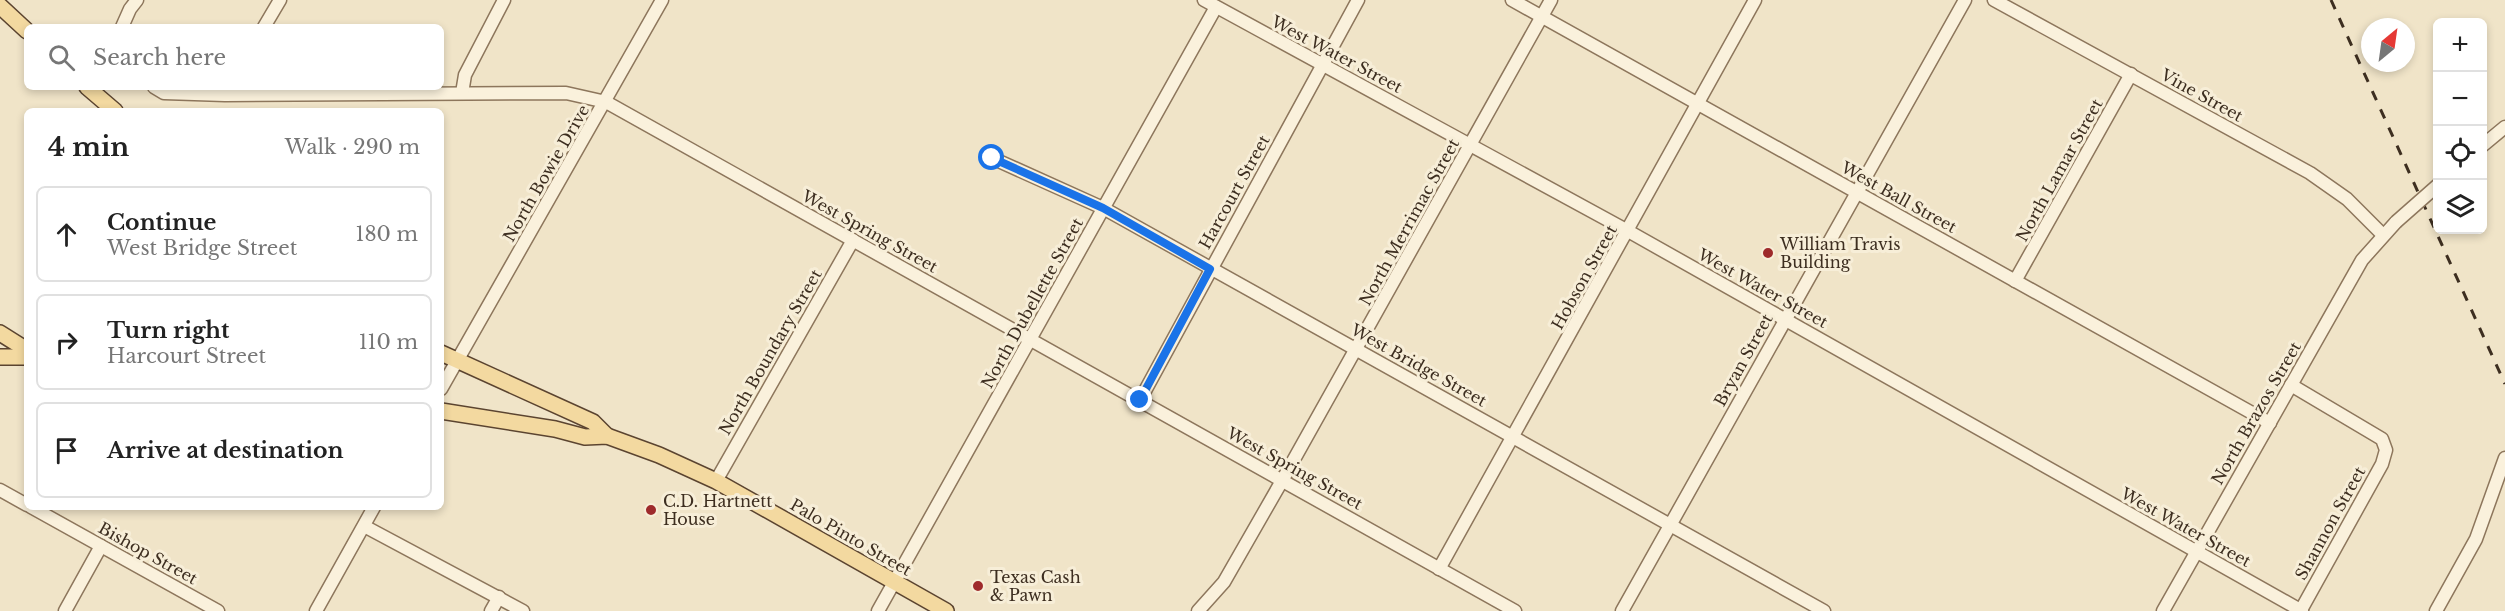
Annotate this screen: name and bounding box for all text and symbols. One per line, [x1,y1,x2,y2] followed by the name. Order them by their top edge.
[1267,11,1406,97] street label: West Water Street
[2361,18,2415,72] north arrow
[2433,18,2487,234] map controls
[2433,18,2487,72] button: +
[24,24,444,90] search box
[45,41,78,74] icon: search
[93,44,226,71] text: Search here
[2157,64,2247,126] street label: Vine Street
[2433,72,2487,126] button: −
[2011,95,2107,245] street label: North Lamar Street
[499,101,593,245] street label: North Bowie Drive
[2433,126,2487,180] button: locate
[48,131,129,163] text: 4 min
[1194,131,1274,253] street label: Harcourt Street
[285,135,420,159] text: Walk · 290 m
[1355,135,1463,309] street label: North Merrimac Street
[978,144,1004,170] route start
[1837,157,1960,237] street label: West Ball Street
[2433,180,2487,234] button: layers
[798,185,941,277] street label: West Spring Street
[107,209,216,236] text: Continue
[977,214,1087,392] street label: North Dubellette Street
[50,218,83,251] icon: ahead
[1547,221,1621,333] street label: Hobson Street
[355,222,418,246] text: 180 m
[1779,234,1900,272] place label: William Travis Building
[107,236,297,260] text: West Bridge Street
[1694,244,1831,332] street label: West Water Street
[1761,246,1775,260] marker: William Travis Building
[714,266,826,438] street label: North Boundary Street
[1709,310,1777,410] street label: Bryan Street
[107,317,229,344] text: Turn right
[1347,319,1490,411] street label: West Bridge Street
[50,326,83,359] icon: right
[359,330,418,354] text: 110 m
[2207,338,2305,488] street label: North Brazos Street
[107,344,266,368] text: Harcourt Street
[1126,386,1152,412] route end
[1223,422,1366,514] street label: West Spring Street
[50,434,83,467] icon: arrive
[107,437,344,464] text: Arrive at destination
[2291,463,2369,583] street label: Shannon Street
[2117,483,2254,571] street label: West Water Street
[663,491,772,529] place label: C.D. Hartnett House
[787,494,915,580] street label: Palo Pinto Street
[644,503,658,517] marker: C.D. Hartnett House
[95,518,201,588] street label: Bishop Street
[990,567,1081,605] place label: Texas Cash & Pawn
[971,579,985,593] marker: Texas Cash & Pawn

